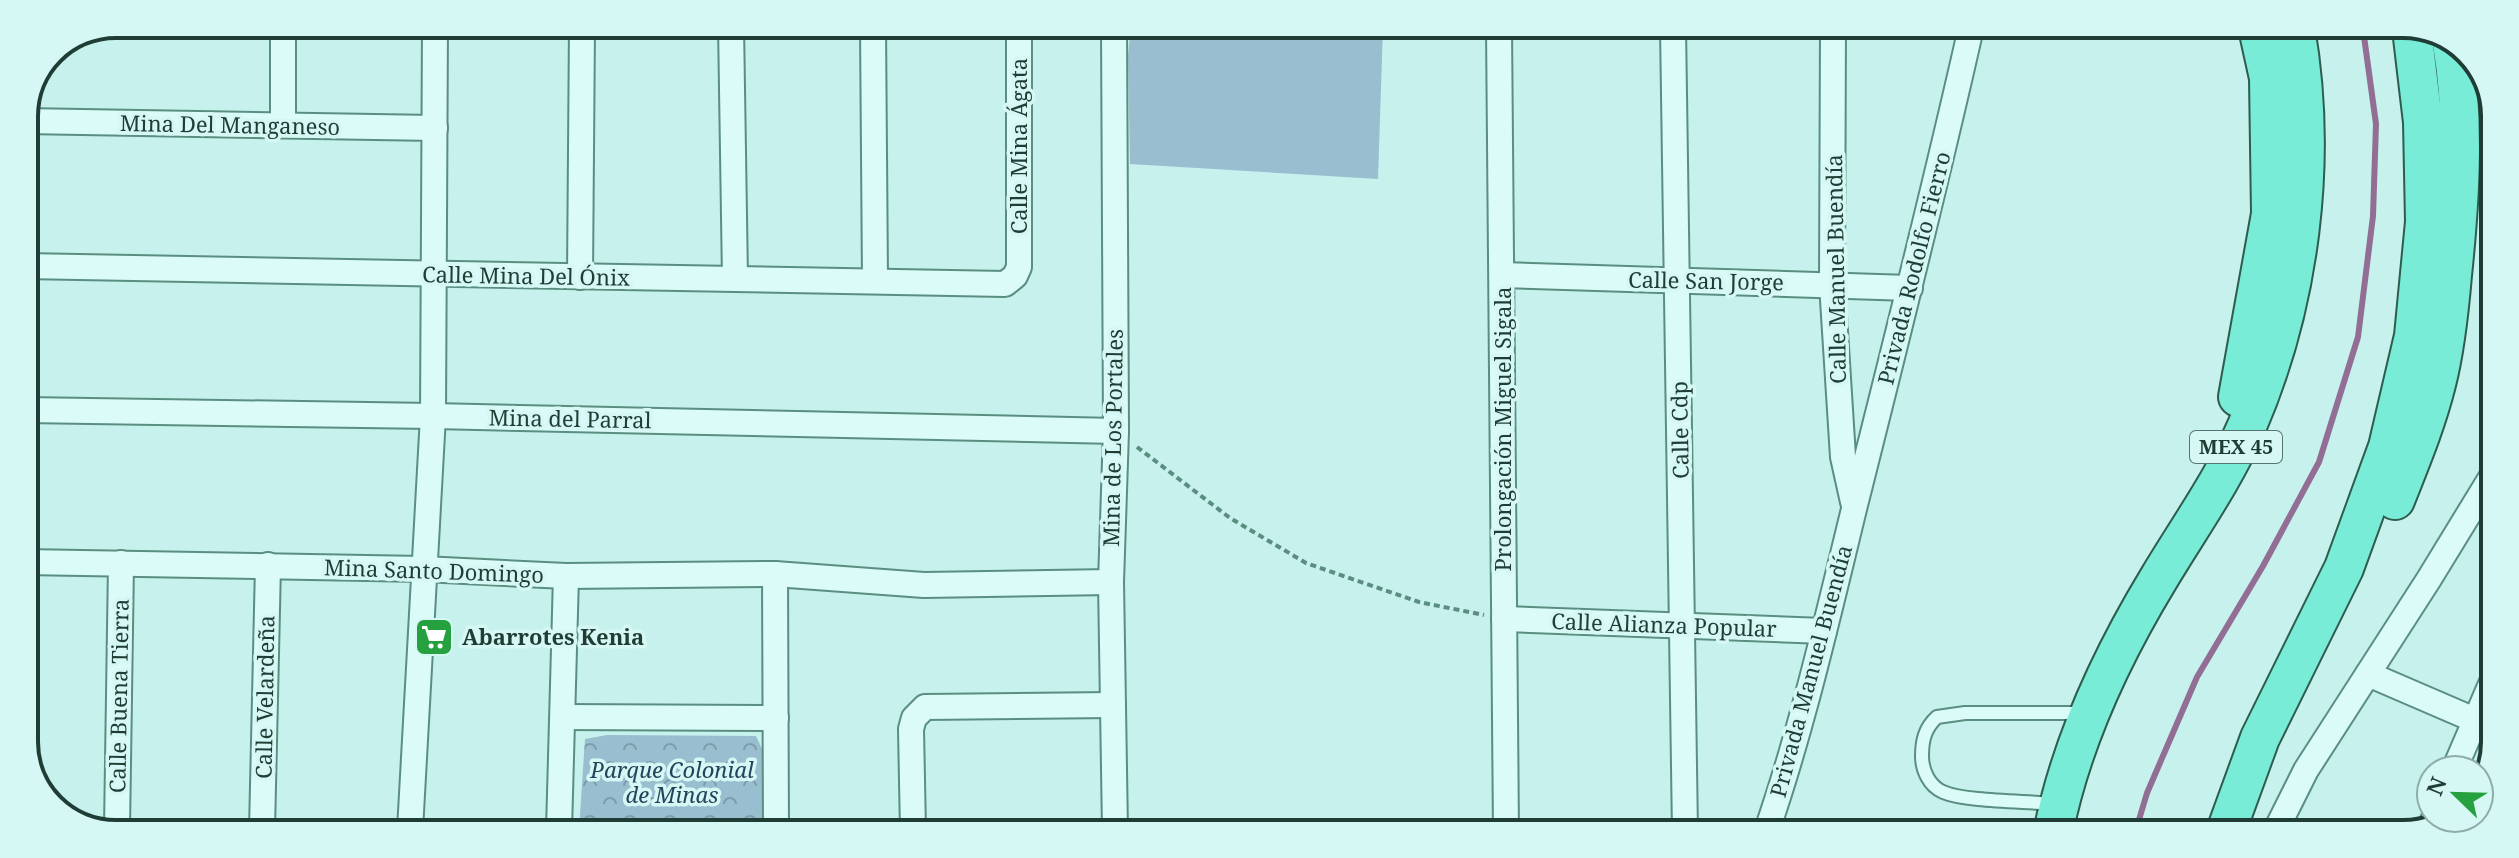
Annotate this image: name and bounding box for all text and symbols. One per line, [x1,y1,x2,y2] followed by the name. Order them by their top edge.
[1003,58,1033,234] street label: Calle Mina Ágata
[120,107,340,141] street label: Mina Del Manganeso
[1870,148,1957,387] street label: Privada Rodolfo Fierro
[1818,154,1852,384] street label: Calle Manuel Buendía
[422,258,630,292] street label: Calle Mina Del Ónix
[1628,264,1784,296] street label: Calle San Jorge
[1487,287,1517,571] street label: Prolongación Miguel Sigala
[1095,329,1129,547] street label: Mina de Los Portales
[1663,381,1695,479] street label: Calle Cdp
[488,402,652,434] street label: Mina del Parral
[2190,431,2282,463] road number: MEX 45
[1762,541,1858,800] street label: Privada Manuel Buendía
[324,551,544,589] street label: Mina Santo Domingo
[101,599,135,793] street label: Calle Buena Tierra
[1551,605,1778,643] street label: Calle Alianza Popular
[248,615,280,779] street label: Calle Velardeña
[413,616,455,658] supermarket icon: Abarrotes Kenia
[462,621,644,651] place label: Abarrotes Kenia
[589,754,754,809] park label: Parque Colonial de Minas
[2415,754,2495,834] north arrow
[2418,772,2453,800] text: N

